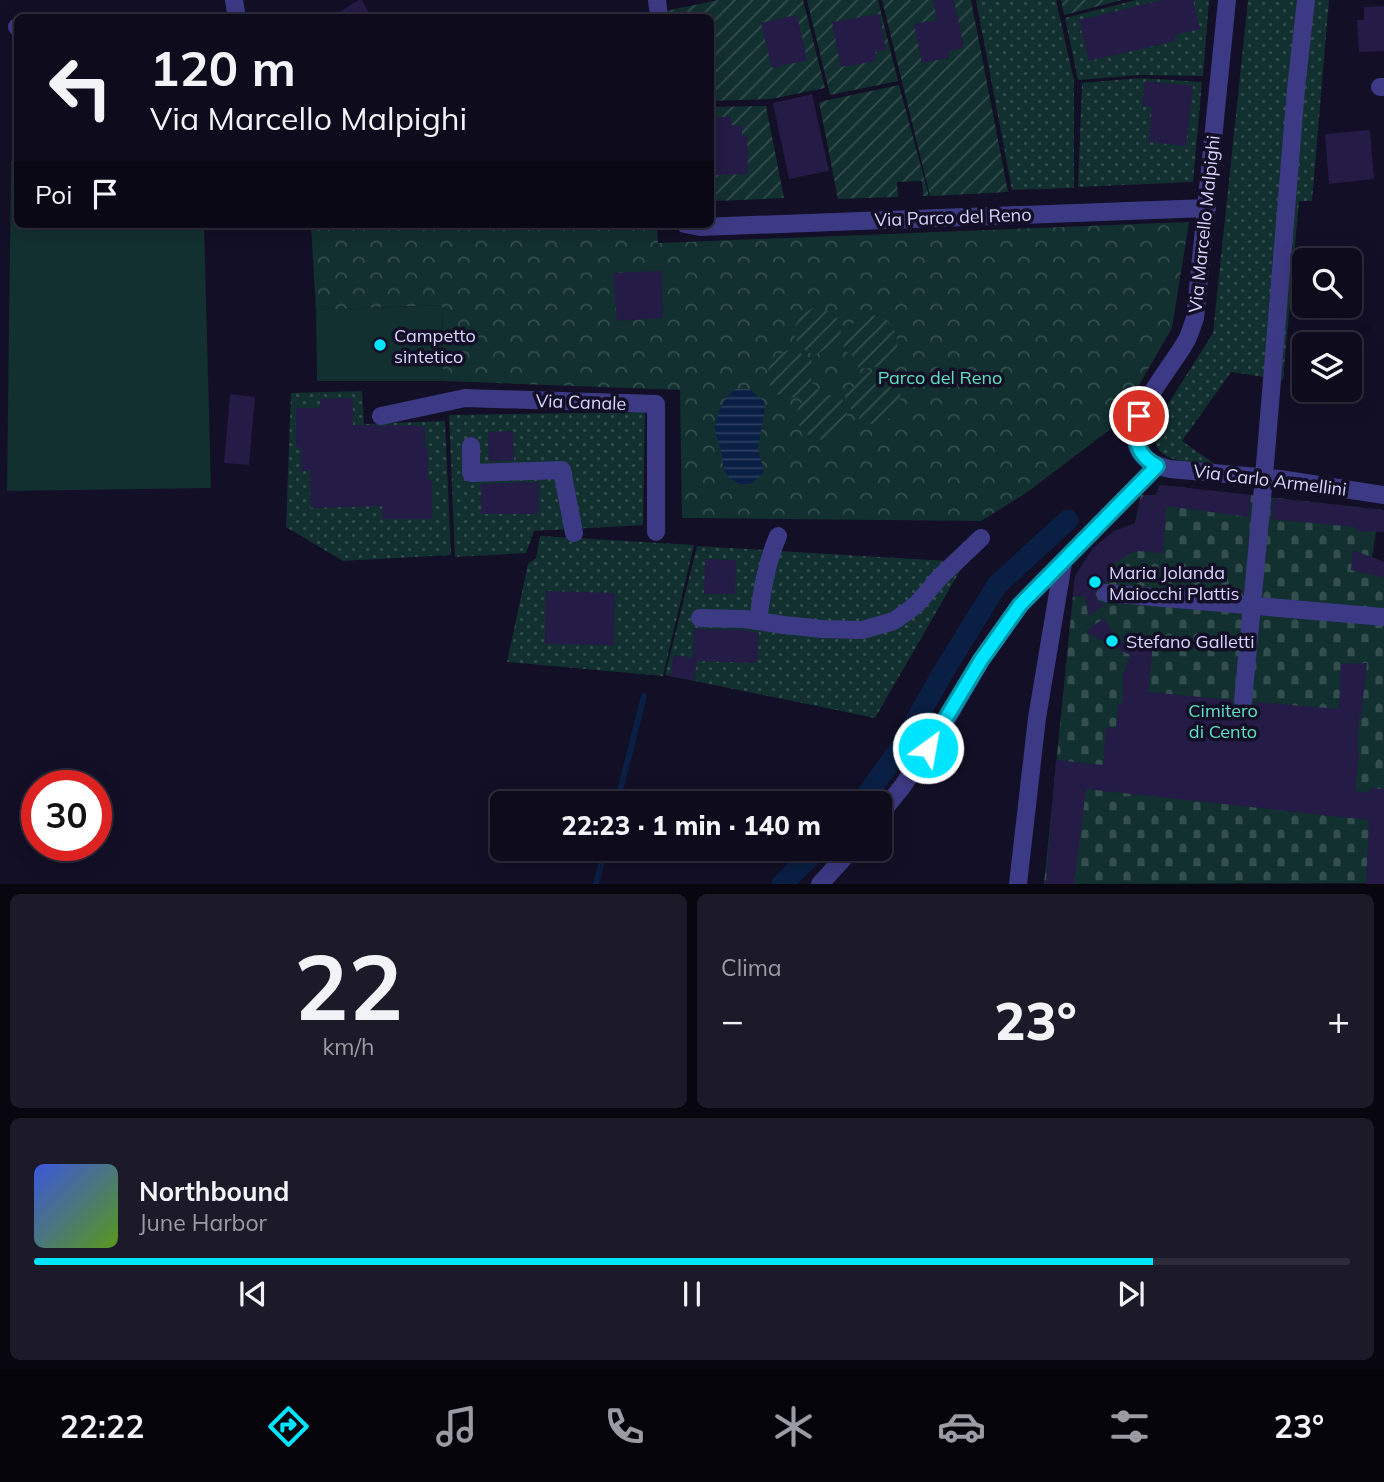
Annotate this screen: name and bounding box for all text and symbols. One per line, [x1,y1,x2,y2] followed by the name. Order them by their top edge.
[150,37,296,98] text: 120 m
[35,42,126,133] icon: left
[150,98,467,138] text: Via Marcello Malpighi
[1183,134,1225,314] street label: Via Marcello Malpighi
[86,175,124,213] icon: arrive
[35,178,72,211] text: Poi
[874,203,1032,231] street label: Via Parco del Reno
[1292,248,1362,402] map controls
[1292,248,1362,318] button: search
[394,324,476,368] place label: Campetto sintetico
[1292,332,1362,402] button: layers
[372,337,388,353] marker: Campetto sintetico
[878,366,1002,389] park label: Parco del Reno
[1109,386,1169,446] pin
[535,389,627,415] street label: Via Canale
[1120,397,1158,435] icon: arrive
[1192,459,1348,501] street label: Via Carlo Armellini
[1109,561,1239,605] place label: Maria Jolanda Maiocchi Plattis
[1087,574,1103,590] marker: Maria Jolanda Maiocchi Plattis
[1126,630,1254,653] place label: Stefano Galletti
[1104,633,1120,649] marker: Stefano Galletti
[1188,699,1258,743] park label: Cimitero di Cento
[891,711,965,785] position arrow
[21,770,112,861] speed limit sign: 30
[561,809,821,842] text: 22:23 · 1 min · 140 m
[294,929,403,1043] text: 22
[721,953,782,982] text: Clima
[994,988,1077,1053] text: 23°
[721,996,744,1044] text: −
[1327,996,1350,1044] text: +
[322,1032,375,1061] text: km/h
[139,1175,289,1208] text: Northbound
[139,1208,267,1237] text: June Harbor
[234,1275,272,1313] icon: previous
[673,1275,711,1313] icon: pause
[1112,1275,1150,1313] icon: next
[264,1402,313,1451] icon: directions
[432,1402,481,1451] icon: music
[600,1402,649,1451] icon: phone
[769,1402,818,1451] icon: climate
[937,1402,986,1451] icon: car
[1105,1402,1154,1451] icon: filters
[60,1406,144,1446] text: 22:22
[1274,1406,1324,1446] text: 23°

